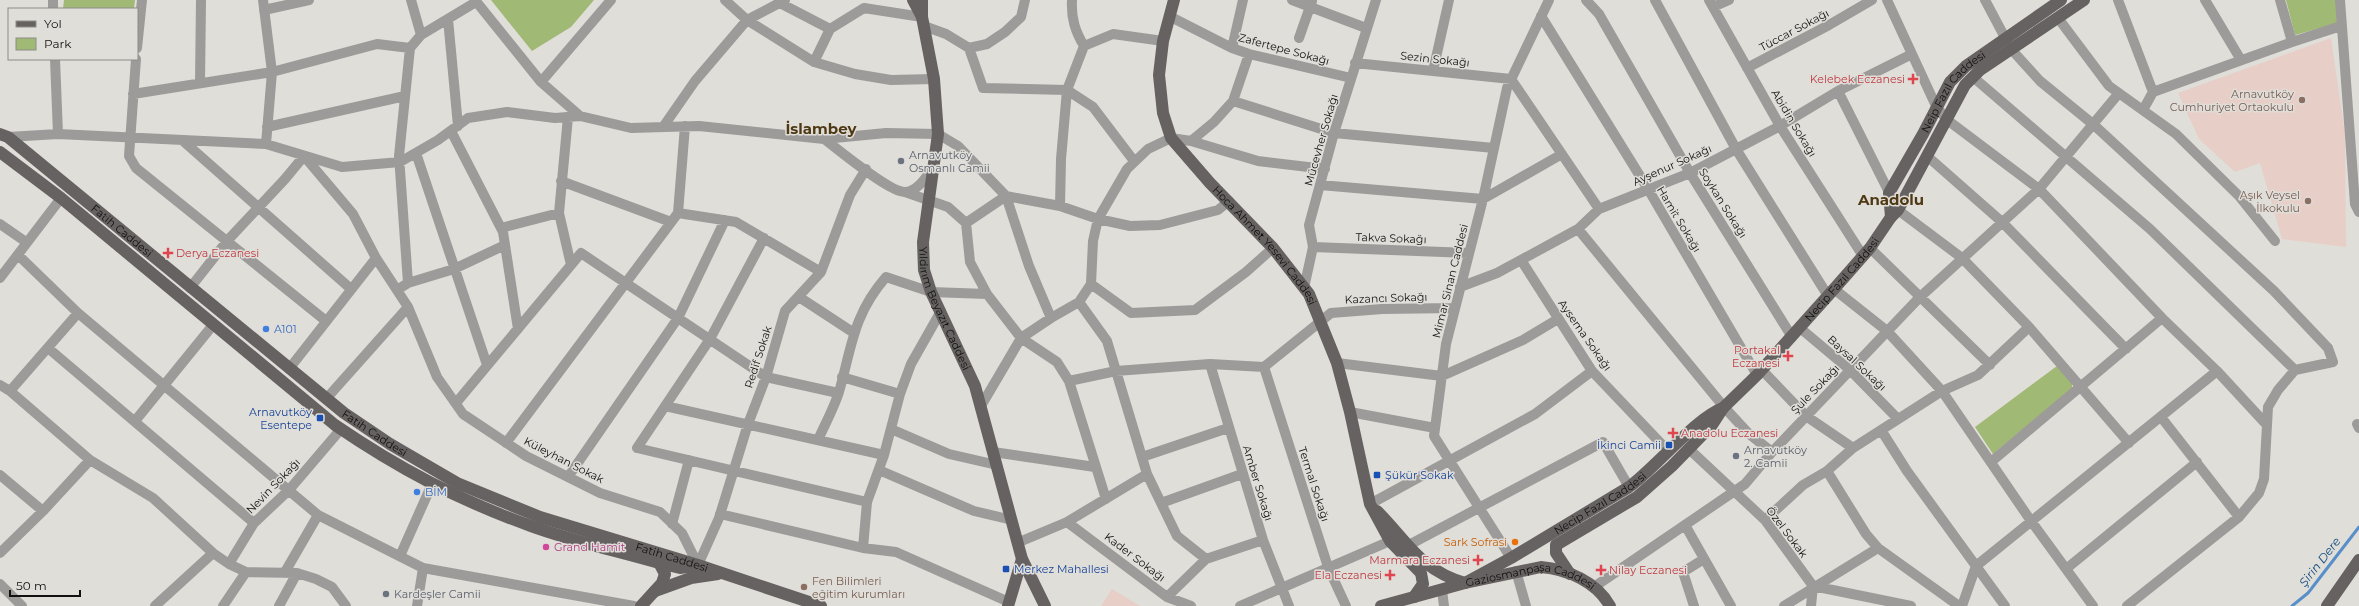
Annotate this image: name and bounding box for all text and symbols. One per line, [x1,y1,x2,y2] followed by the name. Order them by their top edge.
[1757,6,1831,54] street label: Tüccar Sokağı
[8,8,138,60] legend
[44,16,62,31] text: Yol
[1237,30,1331,68] street label: Zafertepe Sokağı
[44,36,72,51] text: Park
[1400,48,1470,70] street label: Sezin Sokağı
[1918,48,1988,135] street label: Neip Fazıl Caddesi
[1810,72,1905,86] place label: Kelebek Eczanesi
[1908,74,1918,84] marker: Kelebek Eczanesi
[1768,87,1820,159] street label: Abidin Sokağı
[2170,87,2294,114] place label: Arnavutköy Cumhuriyet Ortaokulu
[1301,92,1341,188] street label: Mücevher Sokağı
[2297,95,2307,105] marker: Arnavutköy Cumhuriyet Ortaokulu
[785,119,858,138] district label: İslambey
[1630,141,1714,189] street label: Ayşenur Sokağı
[909,148,990,175] place label: Arnavutköy Osmanlı Camii
[896,156,906,166] marker: Arnavutköy Osmanlı Camii
[1696,165,1750,241] street label: Soykan Sokağı
[1210,183,1320,307] street label: Hoca Ahmet Yesevi Caddesi
[1654,183,1704,255] street label: Hamit Sokağı
[2240,188,2300,215] place label: Aşık Veysel İlkokulu
[1857,190,1924,209] district label: Anadolu
[2303,196,2313,206] marker: Aşık Veysel İlkokulu
[88,201,155,260] street label: Fatih Caddesi
[1429,223,1471,339] street label: Mimar Sinan Caddesi
[1355,230,1427,246] street label: Takva Sokağı
[1801,235,1882,324] street label: Necip Fazıl Caddesi
[176,246,259,260] place label: Derya Eczanesi
[916,246,974,373] street label: Yıldırım Beyazıt Caddesi
[163,248,173,258] marker: Derya Eczanesi
[1344,290,1428,306] street label: Kazancı Sokağı
[1555,297,1615,373] street label: Aysema Sokağı
[274,322,297,336] place label: A101
[261,324,271,334] marker: A101
[741,324,775,390] street label: Redif Sokak
[1825,332,1889,394] street label: Baysal Sokağı
[1732,343,1780,370] place label: Portakal Eczanesi
[1783,351,1793,361] marker: Portakal Eczanesi
[1788,361,1842,417] street label: Şule Sokağı
[249,405,312,432] place label: Arnavutköy Esentepe
[339,407,410,459] street label: Fatih Caddesi
[315,413,325,423] marker: Arnavutköy Esentepe
[1681,426,1778,440] place label: Anadolu Eczanesi
[1668,428,1678,438] marker: Anadolu Eczanesi
[522,434,607,486] street label: Küleyhan Sokak
[1597,438,1661,452] place label: İkinci Camii
[1664,440,1674,450] marker: İkinci Camii
[1744,443,1807,470] place label: Arnavutköy 2. Camii
[1240,444,1276,522] street label: Amber Sokağı
[1295,445,1333,523] street label: Termal Sokağı
[1731,451,1741,461] marker: Arnavutköy 2. Camii
[243,455,303,517] street label: Nevin Sokağı
[1385,468,1454,482] place label: Şükür Sokak
[1551,469,1649,538] street label: Necip Fazıl Caddesi
[1372,470,1382,480] marker: Şükür Sokak
[425,485,447,499] place label: BİM
[412,487,422,497] marker: BİM
[1763,504,1811,561] street label: Özel Sokak
[1102,530,1168,584] street label: Kader Sokağı
[2296,534,2344,590] water label: Şirin Dere
[1444,535,1507,549] place label: Sark Sofrasi
[1510,537,1520,547] marker: Sark Sofrasi
[634,539,710,575] street label: Fatih Caddesi
[554,540,626,554] place label: Grand Hamit
[541,542,551,552] marker: Grand Hamit
[1369,553,1470,567] place label: Marmara Eczanesi
[1473,555,1483,565] marker: Marmara Eczanesi
[1464,560,1598,593] street label: Gaziosmanpaşa Caddesi
[1014,562,1109,576] place label: Merkez Mahallesi
[1609,563,1687,577] place label: Nilay Eczanesi
[1001,564,1011,574] marker: Merkez Mahallesi
[1596,565,1606,575] marker: Nilay Eczanesi
[1314,568,1382,582] place label: Ela Eczanesi
[1385,570,1395,580] marker: Ela Eczanesi
[10,572,80,598] scale bar
[812,574,905,601] place label: Fen Bilimleri eğitim kurumları
[16,578,47,593] text: 50 m
[799,582,809,592] marker: Fen Bilimleri eğitim kurumları
[394,587,481,601] place label: Kardeşler Camii
[381,589,391,599] marker: Kardeşler Camii

